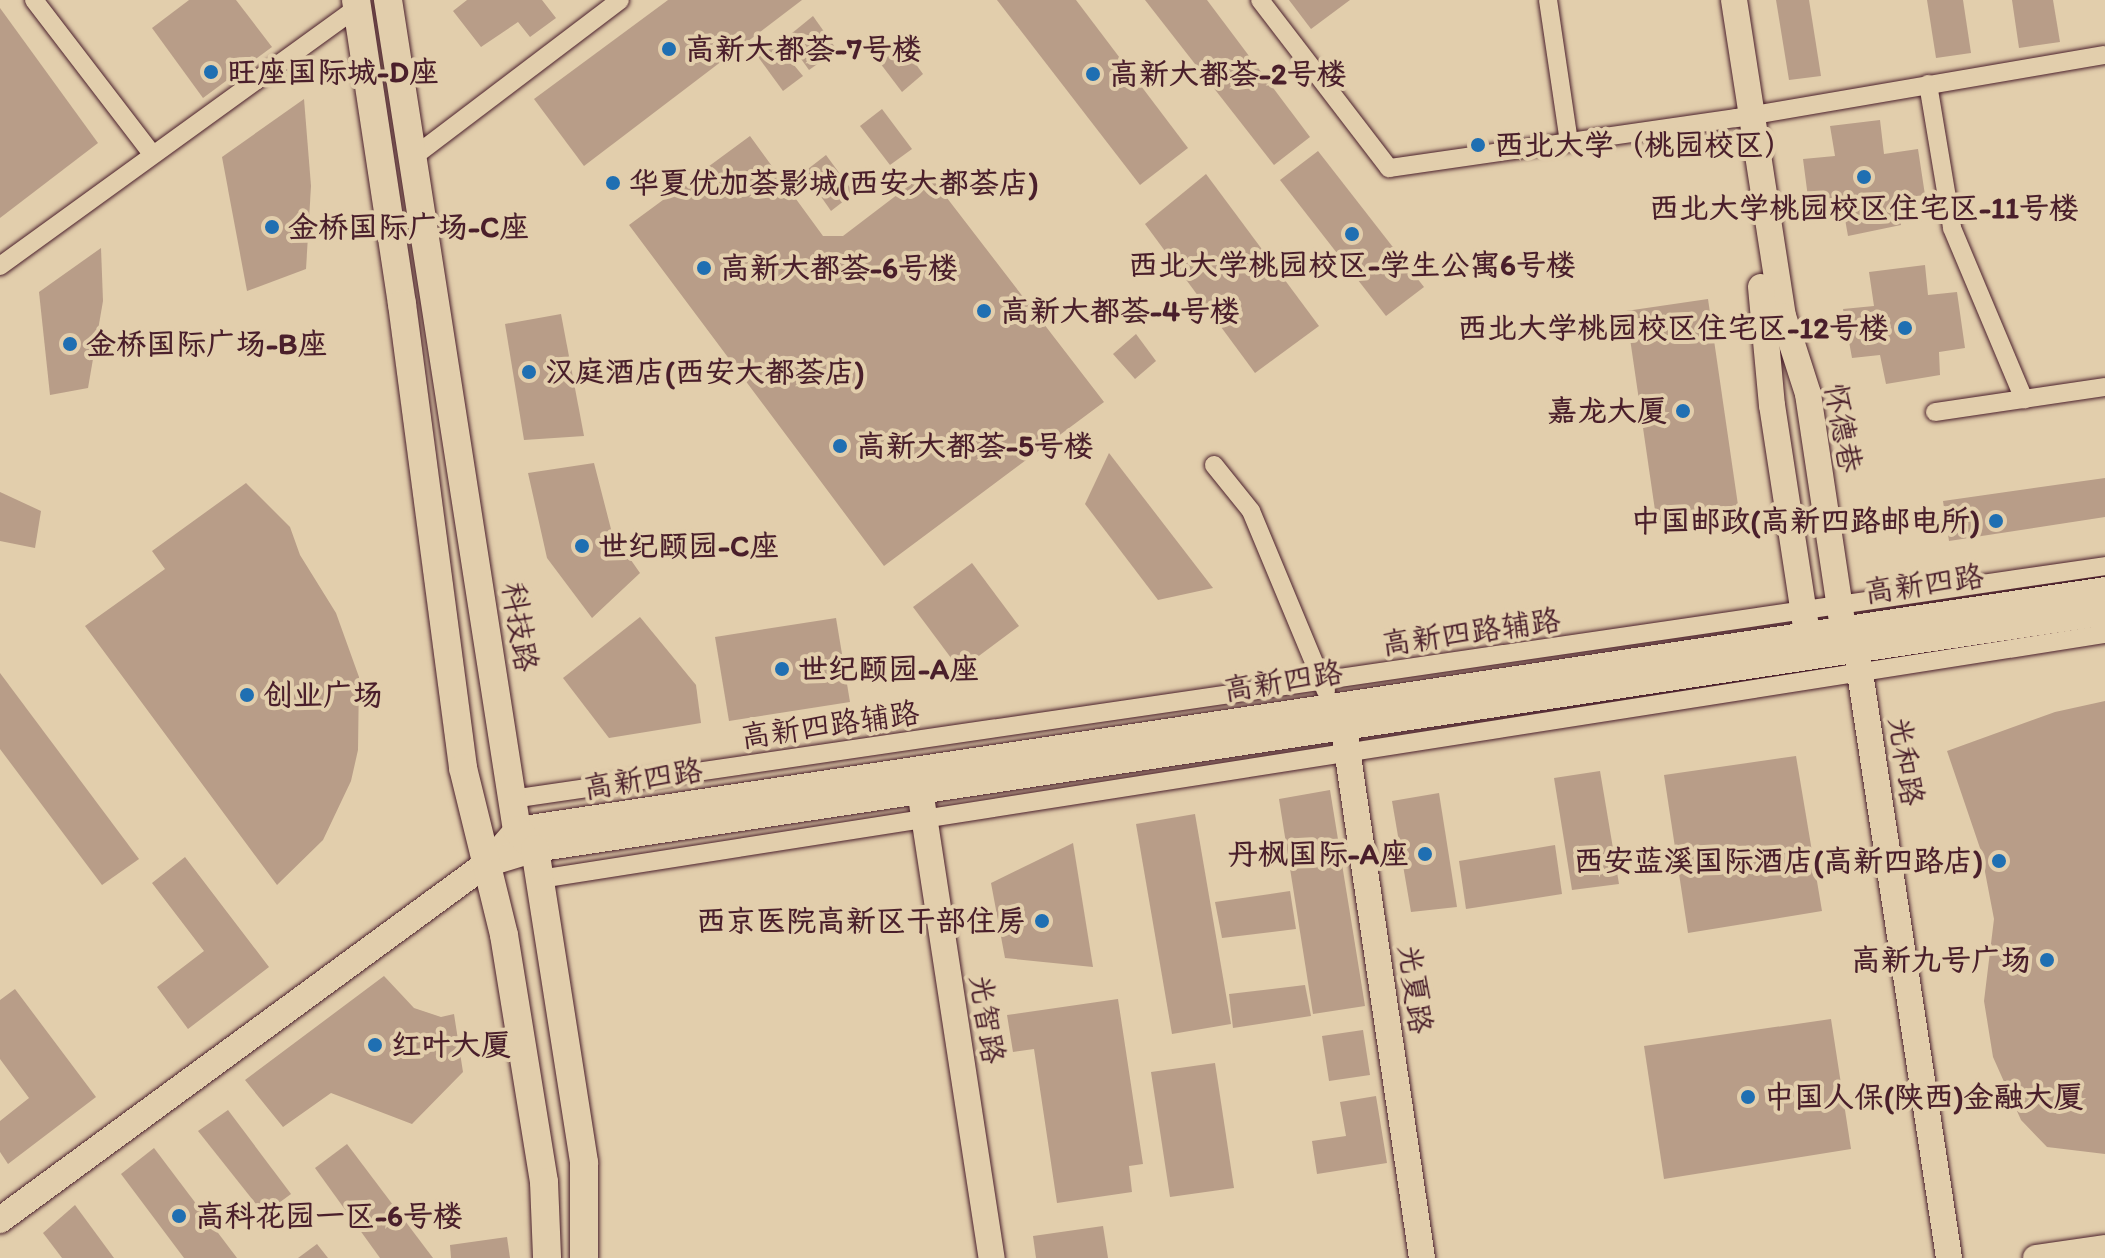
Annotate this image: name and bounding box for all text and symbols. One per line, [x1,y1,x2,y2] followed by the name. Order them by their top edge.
[685,31,922,67] place label: 高新大都荟-7号楼
[660,40,678,58] marker: 高新大都荟-7号楼
[227,54,439,90] place label: 旺座国际城-D座
[1109,56,1347,92] place label: 高新大都荟-2号楼
[202,63,220,81] marker: 旺座国际城-D座
[1084,65,1102,83] marker: 高新大都荟-2号楼
[1494,127,1794,163] place label: 西北大学（桃园校区）
[1469,136,1487,154] marker: 西北大学（桃园校区）
[629,165,1039,201] place label: 华夏优加荟影城(西安大都荟店)
[1855,168,1873,186] marker: 西北大学桃园校区住宅区-11号楼
[604,174,622,192] marker: 华夏优加荟影城(西安大都荟店)
[1649,190,2079,226] place label: 西北大学桃园校区住宅区-11号楼
[288,209,529,245] place label: 金桥国际广场-C座
[263,218,281,236] marker: 金桥国际广场-C座
[1343,225,1361,243] marker: 西北大学桃园校区-学生公寓6号楼
[1128,247,1576,283] place label: 西北大学桃园校区-学生公寓6号楼
[720,250,958,286] place label: 高新大都荟-6号楼
[695,259,713,277] marker: 高新大都荟-6号楼
[1000,293,1240,329] place label: 高新大都荟-4号楼
[975,302,993,320] marker: 高新大都荟-4号楼
[1457,310,1889,346] place label: 西北大学桃园校区住宅区-12号楼
[1896,319,1914,337] marker: 西北大学桃园校区住宅区-12号楼
[86,326,327,362] place label: 金桥国际广场-B座
[61,335,79,353] marker: 金桥国际广场-B座
[545,354,865,390] place label: 汉庭酒店(西安大都荟店)
[520,363,538,381] marker: 汉庭酒店(西安大都荟店)
[1817,381,1869,475] street label: 怀德巷
[1547,393,1667,429] place label: 嘉龙大厦
[1674,402,1692,420] marker: 嘉龙大厦
[856,428,1094,464] place label: 高新大都荟-5号楼
[831,437,849,455] marker: 高新大都荟-5号楼
[1630,503,1980,539] place label: 中国邮政(高新四路邮电所)
[1987,512,2005,530] marker: 中国邮政(高新四路邮电所)
[598,528,779,564] place label: 世纪颐园-C座
[573,537,591,555] marker: 世纪颐园-C座
[1862,558,1986,610] street label: 高新四路
[495,580,545,674] street label: 科技路
[1379,602,1563,662] street label: 高新四路辅路
[798,651,979,687] place label: 世纪颐园-A座
[1221,654,1345,708] street label: 高新四路
[773,660,791,678] marker: 世纪颐园-A座
[263,677,383,713] place label: 创业广场
[238,686,256,704] marker: 创业广场
[738,695,922,755] street label: 高新四路辅路
[1881,714,1931,808] street label: 光和路
[581,752,705,806] street label: 高新四路
[1228,836,1409,872] place label: 丹枫国际-A座
[1573,843,1983,879] place label: 西安蓝溪国际酒店(高新四路店)
[1416,845,1434,863] marker: 丹枫国际-A座
[1990,852,2008,870] marker: 西安蓝溪国际酒店(高新四路店)
[696,903,1026,939] place label: 西京医院高新区干部住房
[1033,912,1051,930] marker: 西京医院高新区干部住房
[1391,942,1439,1036] street label: 光夏路
[1851,942,2031,978] place label: 高新九号广场
[2038,951,2056,969] marker: 高新九号广场
[962,972,1012,1066] street label: 光智路
[391,1027,511,1063] place label: 红叶大厦
[366,1036,384,1054] marker: 红叶大厦
[1764,1079,2084,1115] place label: 中国人保(陕西)金融大厦
[1739,1088,1757,1106] marker: 中国人保(陕西)金融大厦
[195,1198,463,1234] place label: 高科花园一区-6号楼
[170,1207,188,1225] marker: 高科花园一区-6号楼

